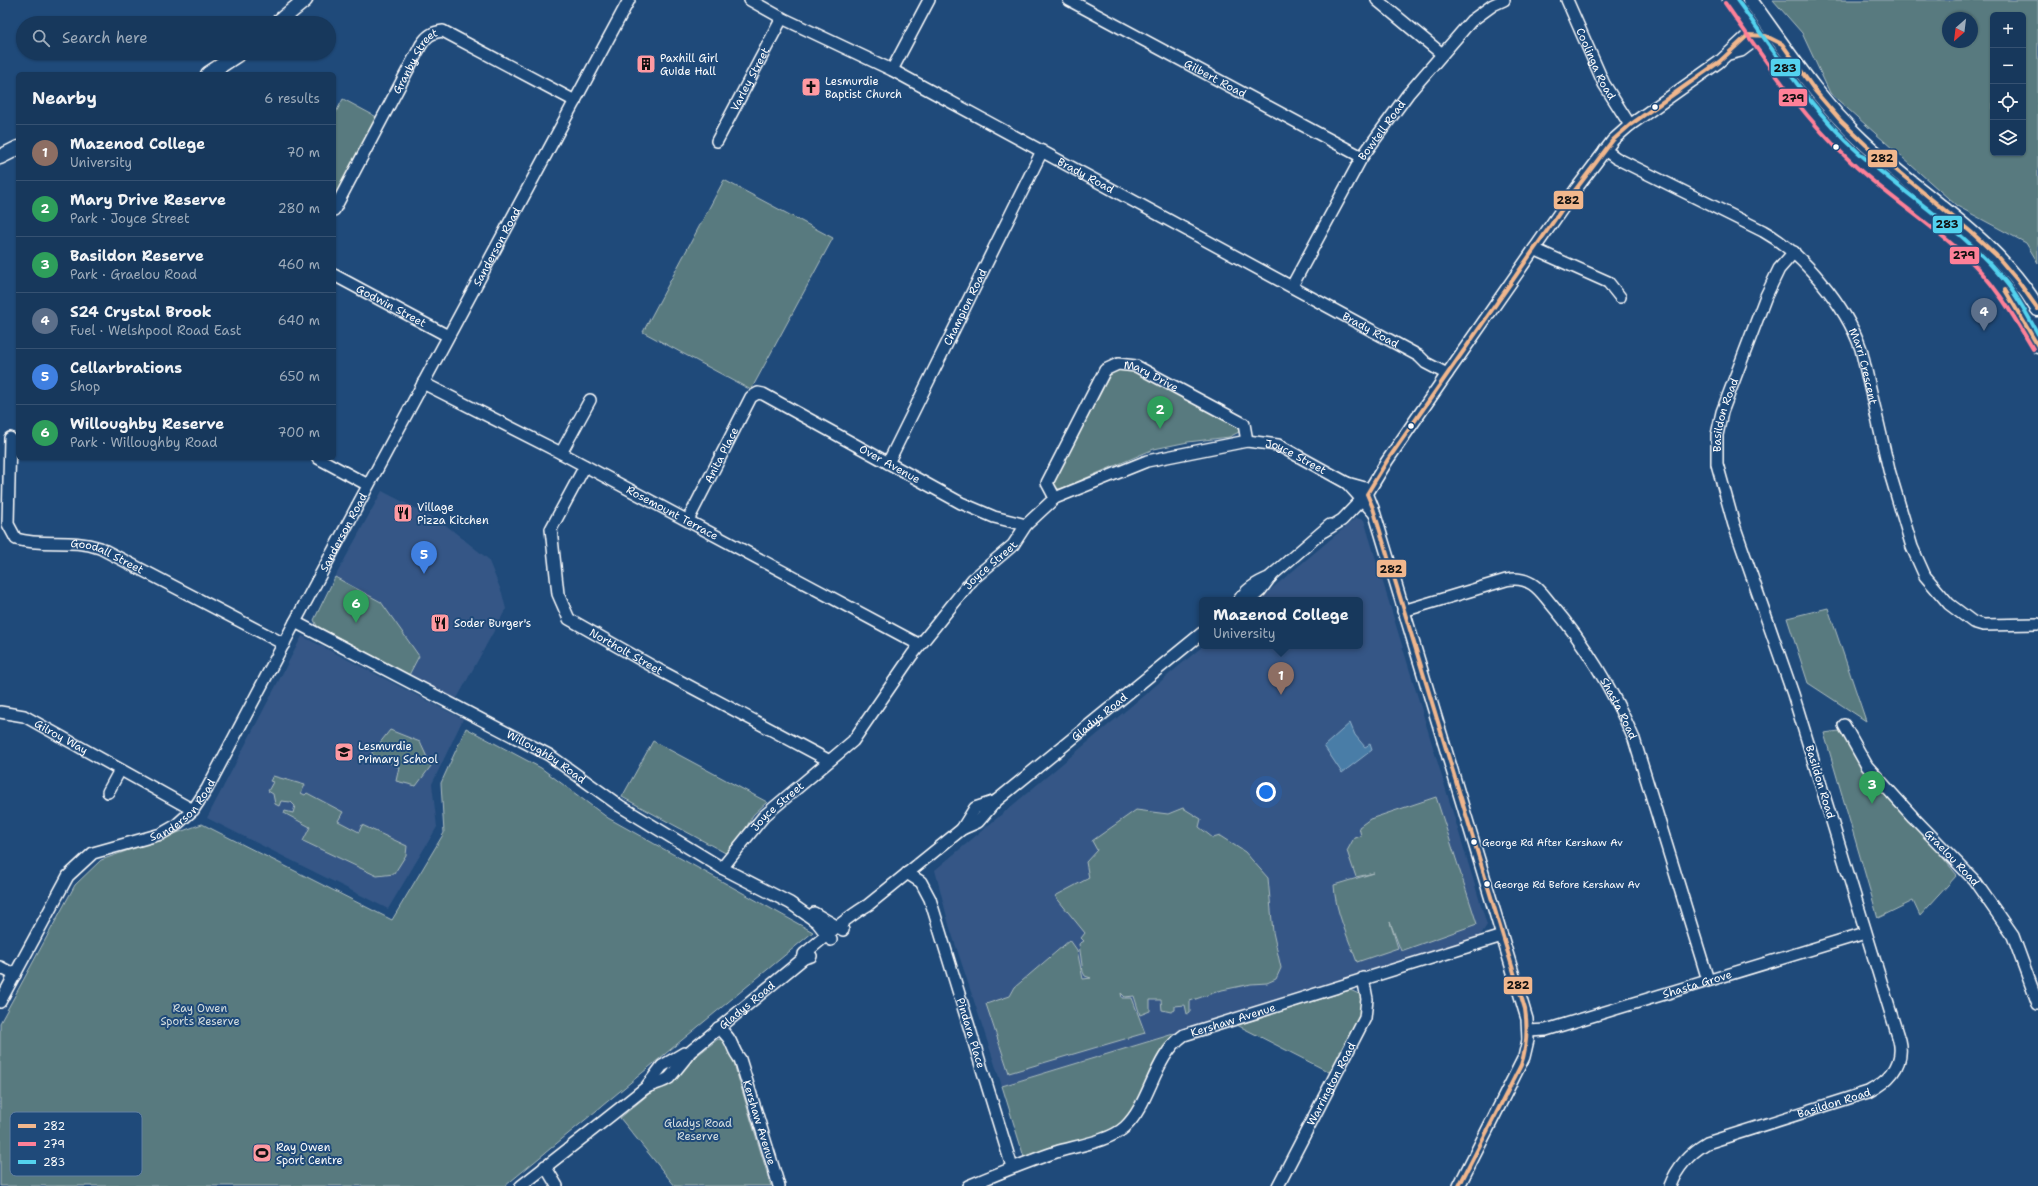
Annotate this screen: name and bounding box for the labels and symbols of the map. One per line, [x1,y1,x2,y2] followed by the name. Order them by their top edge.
[1942,12,1978,48] north arrow
[389,25,440,96] street label: Granby Street
[1573,25,1619,102] street label: Coolinga Road
[727,45,773,114] street label: Varley Street
[660,51,719,79] place label: Paxhill Girl Guide Hall
[635,53,657,75] building icon: Paxhill Girl Guide Hall
[1182,56,1249,101] street label: Gilbert Road
[1770,58,1801,77] line badge: 283
[1774,61,1797,76] text: 283
[825,74,902,102] place label: Lesmurdie Baptist Church
[800,76,822,98] church icon: Lesmurdie Baptist Church
[1778,88,1808,107] line badge: 279
[1782,91,1805,106] text: 279
[1355,97,1409,163] street label: Bowtell Road
[1650,102,1660,112] unlabelled marker
[1831,142,1841,152] unlabelled marker
[1867,149,1898,168] line badge: 282
[1871,151,1894,166] text: 282
[1055,154,1117,197] street label: Brady Road
[1553,190,1584,210] line badge: 282
[1557,193,1580,208] text: 282
[469,205,524,289] street label: Sanderson Road
[1932,215,1963,234] line badge: 283
[1936,217,1959,232] text: 283
[1949,246,1980,265] line badge: 279
[1953,248,1976,263] text: 279
[940,266,990,348] street label: Champion Road
[354,281,429,331] street label: Godwin Street
[1971,298,1997,331] pin: 4
[1340,308,1402,351] street label: Brady Road
[1845,325,1881,406] street label: Marri Crescent
[1123,357,1181,395] street label: Mary Drive
[1710,376,1742,452] street label: Basildon Road
[1147,396,1173,429] pin: 2
[1406,421,1416,431] unlabelled marker
[701,425,742,485] street label: Anita Place
[1264,436,1329,478] street label: Joyce Street
[857,441,923,487] street label: Over Avenue
[624,482,721,543] street label: Rosemount Terrace
[316,490,371,574] street label: Sanderson Road
[417,500,489,528] place label: Village Pizza Kitchen
[392,502,414,524] restaurant icon: Village Pizza Kitchen
[70,535,146,577] street label: Goodall Street
[960,538,1021,593] street label: Joyce Street
[411,541,437,574] pin: 5
[1376,559,1407,578] line badge: 282
[1380,562,1403,577] text: 282
[343,590,369,623] pin: 6
[429,612,451,634] restaurant icon: Soder Burger's
[454,616,531,631] place label: Soder Burger's
[587,625,666,678] street label: Northolt Street
[1268,662,1294,695] pin: 1
[1597,674,1641,742] street label: Shasta Road
[1068,689,1131,744] street label: Gladys Road
[32,716,91,758] street label: Gilroy Way
[504,727,589,787] street label: Willoughby Road
[358,739,438,767] place label: Lesmurdie Primary School
[333,741,355,763] school or university icon: Lesmurdie Primary School
[1802,743,1838,821] street label: Basildon Road
[1859,771,1885,804] pin: 3
[148,776,219,844] street label: Sanderson Road
[747,778,807,834] street label: Joyce Street
[1256,782,1276,802] your location
[1921,826,1983,889] street label: Graelou Road
[1482,836,1623,849] place label: George Rd After Kershaw Av
[1469,837,1479,847] marker: George Rd After Kershaw Av
[1494,878,1641,891] place label: George Rd Before Kershaw Av
[1482,879,1492,889] marker: George Rd Before Kershaw Av
[1661,966,1734,1002] street label: Shasta Grove
[1503,976,1533,995] line badge: 282
[716,978,778,1033] street label: Gladys Road
[1507,978,1530,993] text: 282
[953,996,989,1070] street label: Pindara Place
[1189,999,1277,1040] street label: Kershaw Avenue
[160,1001,240,1029] park label: Ray Owen Sports Reserve
[1303,1040,1359,1128] street label: Warrington Road
[739,1078,780,1167] street label: Kershaw Avenue
[1795,1084,1873,1121] street label: Basildon Road
[10,1112,142,1176] legend
[664,1116,732,1144] park label: Gladys Road Reserve
[43,1119,65,1134] text: 282
[43,1137,65,1152] text: 279
[276,1140,343,1168] place label: Ray Owen Sport Centre
[251,1142,273,1164] sports icon: Ray Owen Sport Centre
[43,1155,65,1170] text: 283

